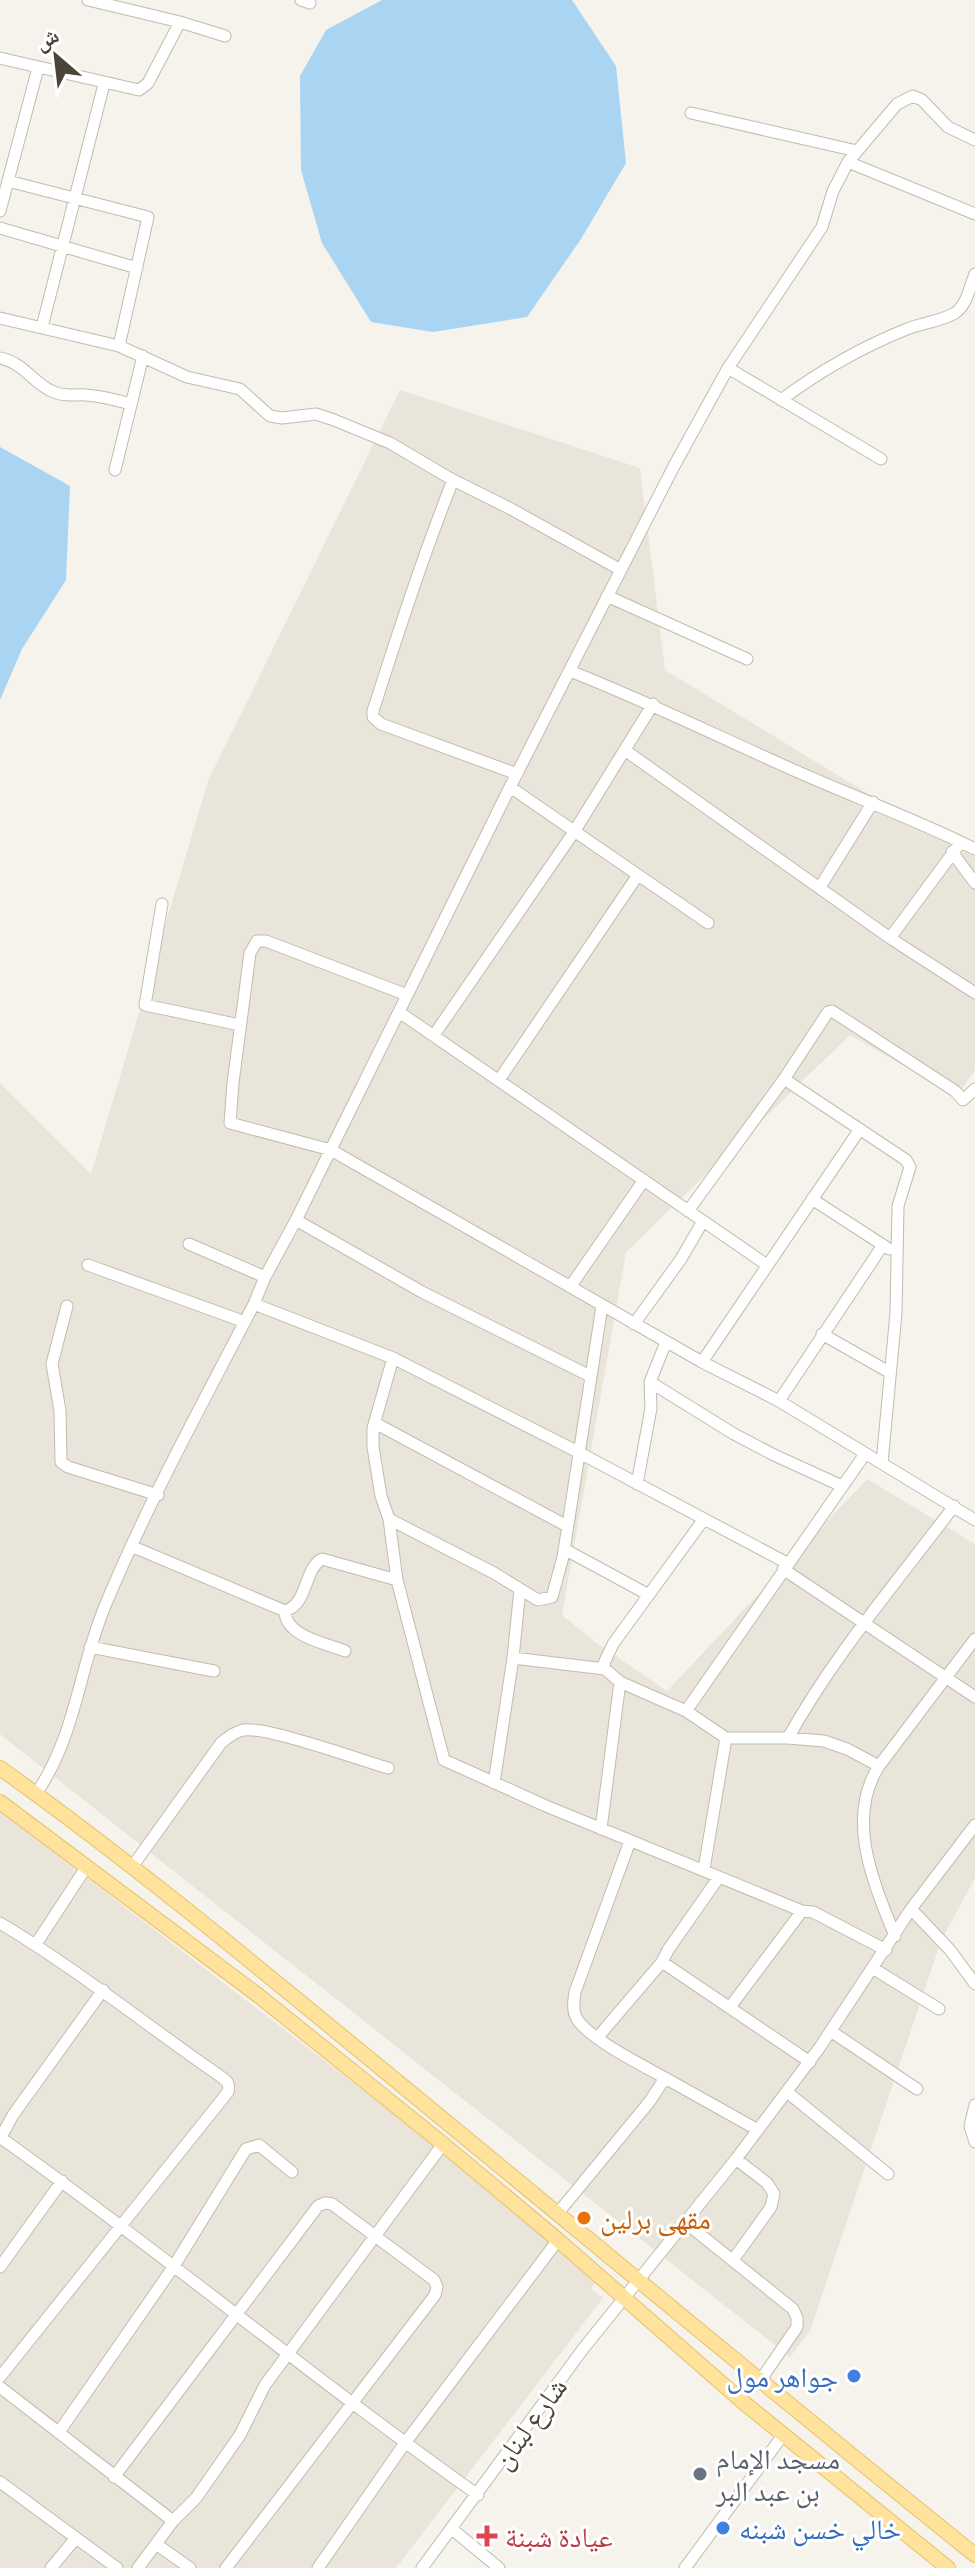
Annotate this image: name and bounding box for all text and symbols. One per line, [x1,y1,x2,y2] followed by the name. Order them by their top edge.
[16,16,96,96] north arrow
[30,21,63,56] text: ش
[600,2200,711,2237] place label: مقهى برلين
[575,2209,593,2227] marker: مقهى برلين
[726,2358,838,2395] place label: جواهر مول
[845,2367,863,2385] marker: جواهر مول
[483,2370,575,2476] street label: شارع لبنان
[715,2440,840,2509] place label: مسجد الإمام بن عبد البر
[691,2465,709,2483] marker: مسجد الإمام بن عبد البر
[739,2510,901,2552] place label: خالي خسن شبنه
[505,2518,613,2555] place label: عيادة شبنة
[714,2519,732,2537] marker: خالي خسن شبنه
[476,2525,498,2547] marker: عيادة شبنة

